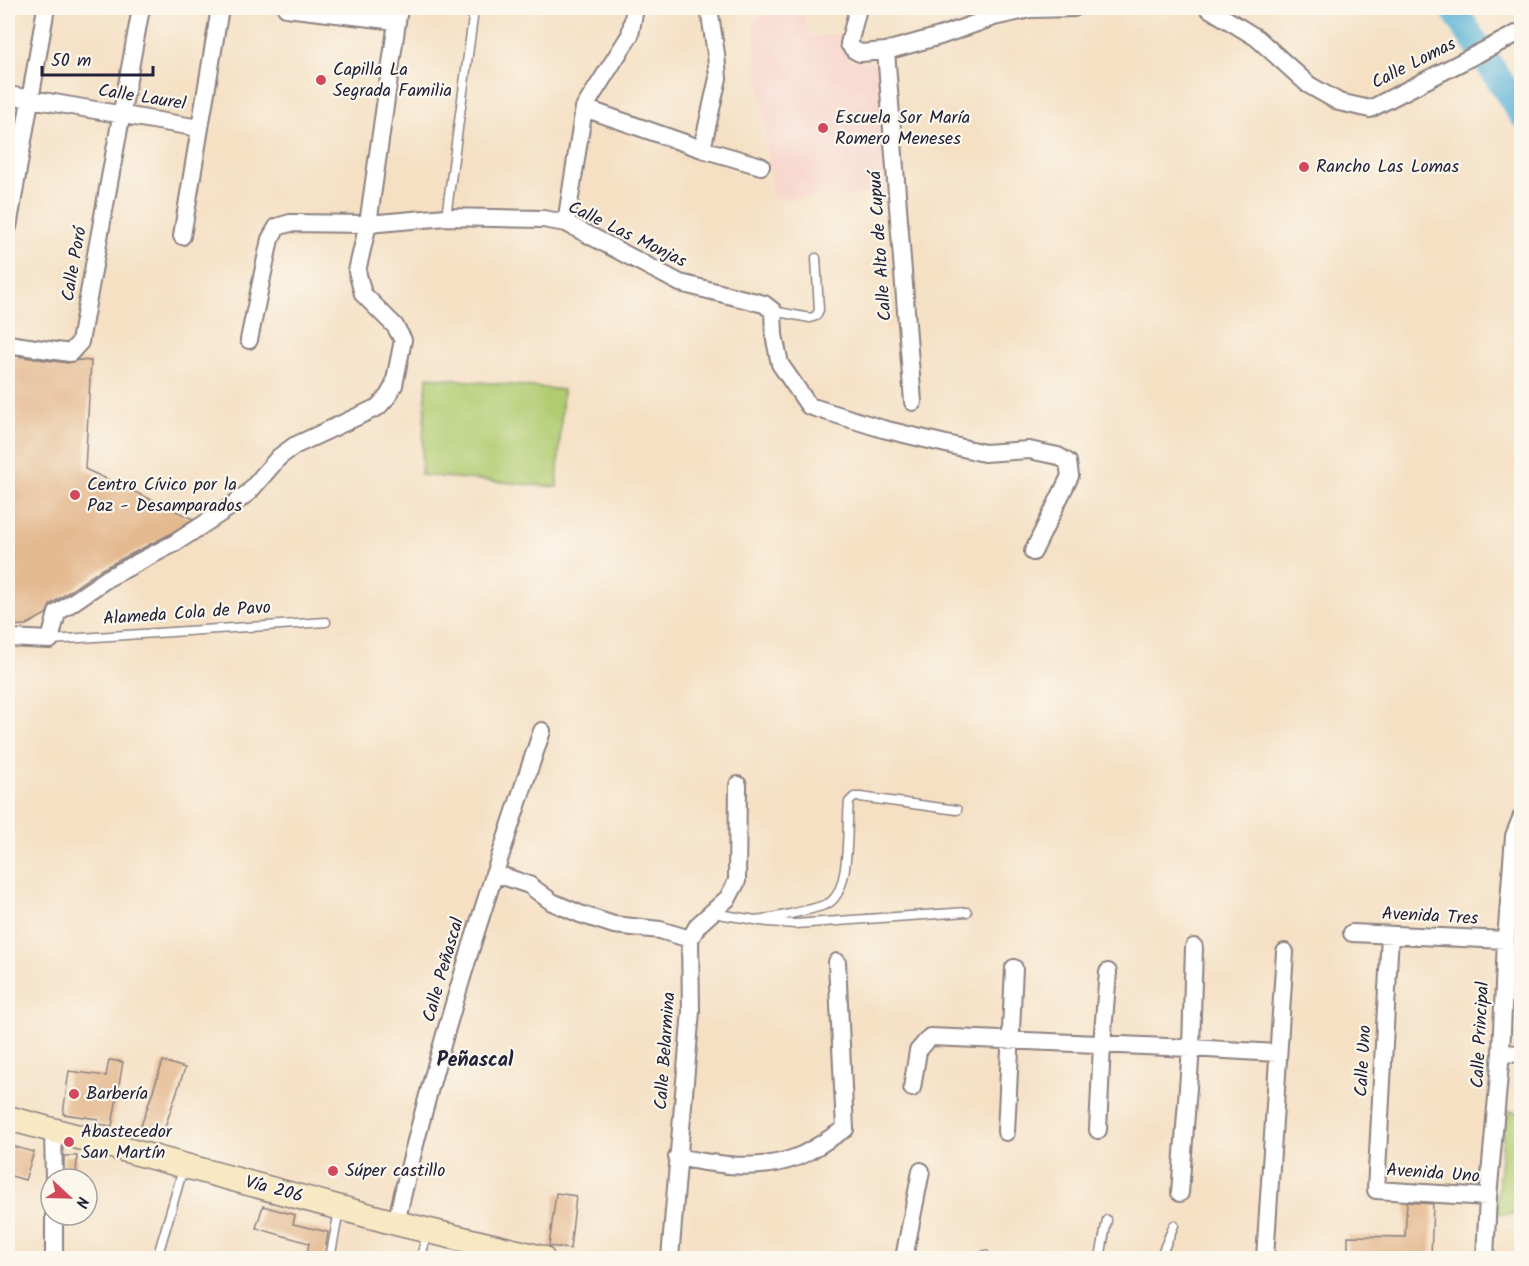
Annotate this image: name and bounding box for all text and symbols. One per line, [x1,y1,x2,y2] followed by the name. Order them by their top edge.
[1367,30,1462,98] street label: Calle Lomas
[42,39,153,77] scale bar
[51,47,91,76] text: 50 m
[333,56,452,106] place label: Capilla La Segrada Familia
[314,73,328,87] marker: Capilla La Segrada Familia
[96,77,189,119] street label: Calle Laurel
[835,104,970,154] place label: Escuela Sor María Romero Meneses
[816,121,830,135] marker: Escuela Sor María Romero Meneses
[1316,153,1459,182] place label: Rancho Las Lomas
[1297,160,1311,174] marker: Rancho Las Lomas
[861,168,901,322] street label: Calle Alto de Cupuá
[563,194,692,276] street label: Calle Las Monjas
[54,224,96,304] street label: Calle Poró
[87,471,243,521] place label: Centro Cívico por la Paz - Desamparados
[68,488,82,502] marker: Centro Cívico por la Paz - Desamparados
[102,594,272,634] street label: Alameda Cola de Pavo
[1381,900,1479,934] street label: Avenida Tres
[415,914,473,1026] street label: Calle Peñascal
[1464,980,1498,1089] street label: Calle Principal
[647,991,685,1111] street label: Calle Belarmina
[1348,1024,1380,1098] street label: Calle Uno
[437,1045,514,1077] district label: Peñascal
[86,1080,148,1109] place label: Barbería
[67,1087,81,1101] marker: Barbería
[81,1118,173,1168] place label: Abastecedor San Martín
[62,1135,76,1149] marker: Abastecedor San Martín
[1385,1156,1481,1192] street label: Avenida Uno
[345,1157,445,1186] place label: Súper castillo
[326,1164,340,1178] marker: Súper castillo
[39,1167,99,1227] north arrow
[242,1168,306,1212] street label: Vía 206
[68,1193,95,1211] text: N

